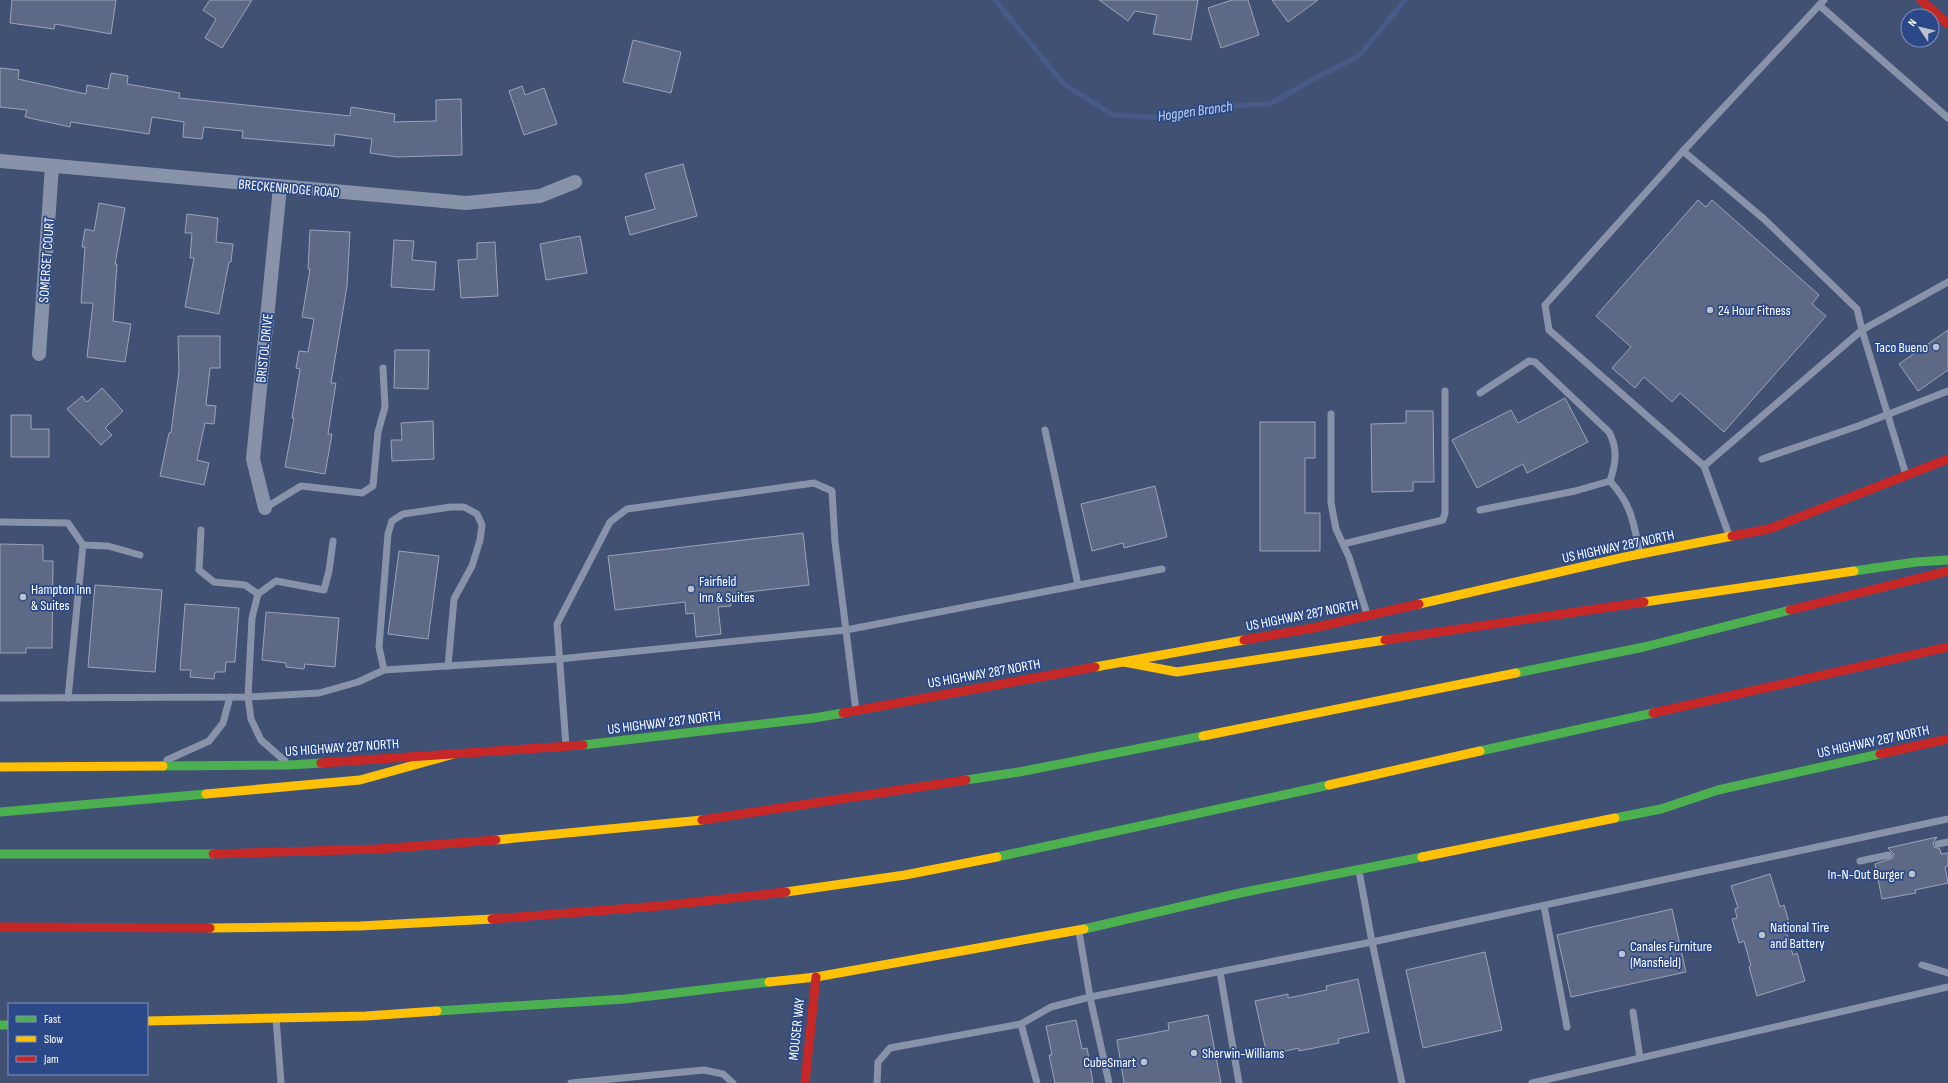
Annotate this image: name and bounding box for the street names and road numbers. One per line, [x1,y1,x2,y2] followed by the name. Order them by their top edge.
[238,176,340,201] street label: BRECKENRIDGE ROAD
[35,216,58,303] street label: SOMERSET COURT
[252,312,277,383] street label: BRISTOL DRIVE
[1560,526,1676,567] street label: US HIGHWAY 287 NORTH
[1244,596,1360,635] street label: US HIGHWAY 287 NORTH
[926,655,1042,692] street label: US HIGHWAY 287 NORTH
[606,707,722,738] street label: US HIGHWAY 287 NORTH
[1815,721,1931,762] street label: US HIGHWAY 287 NORTH
[284,735,400,760] street label: US HIGHWAY 287 NORTH
[785,997,808,1061] street label: MOUSER WAY

